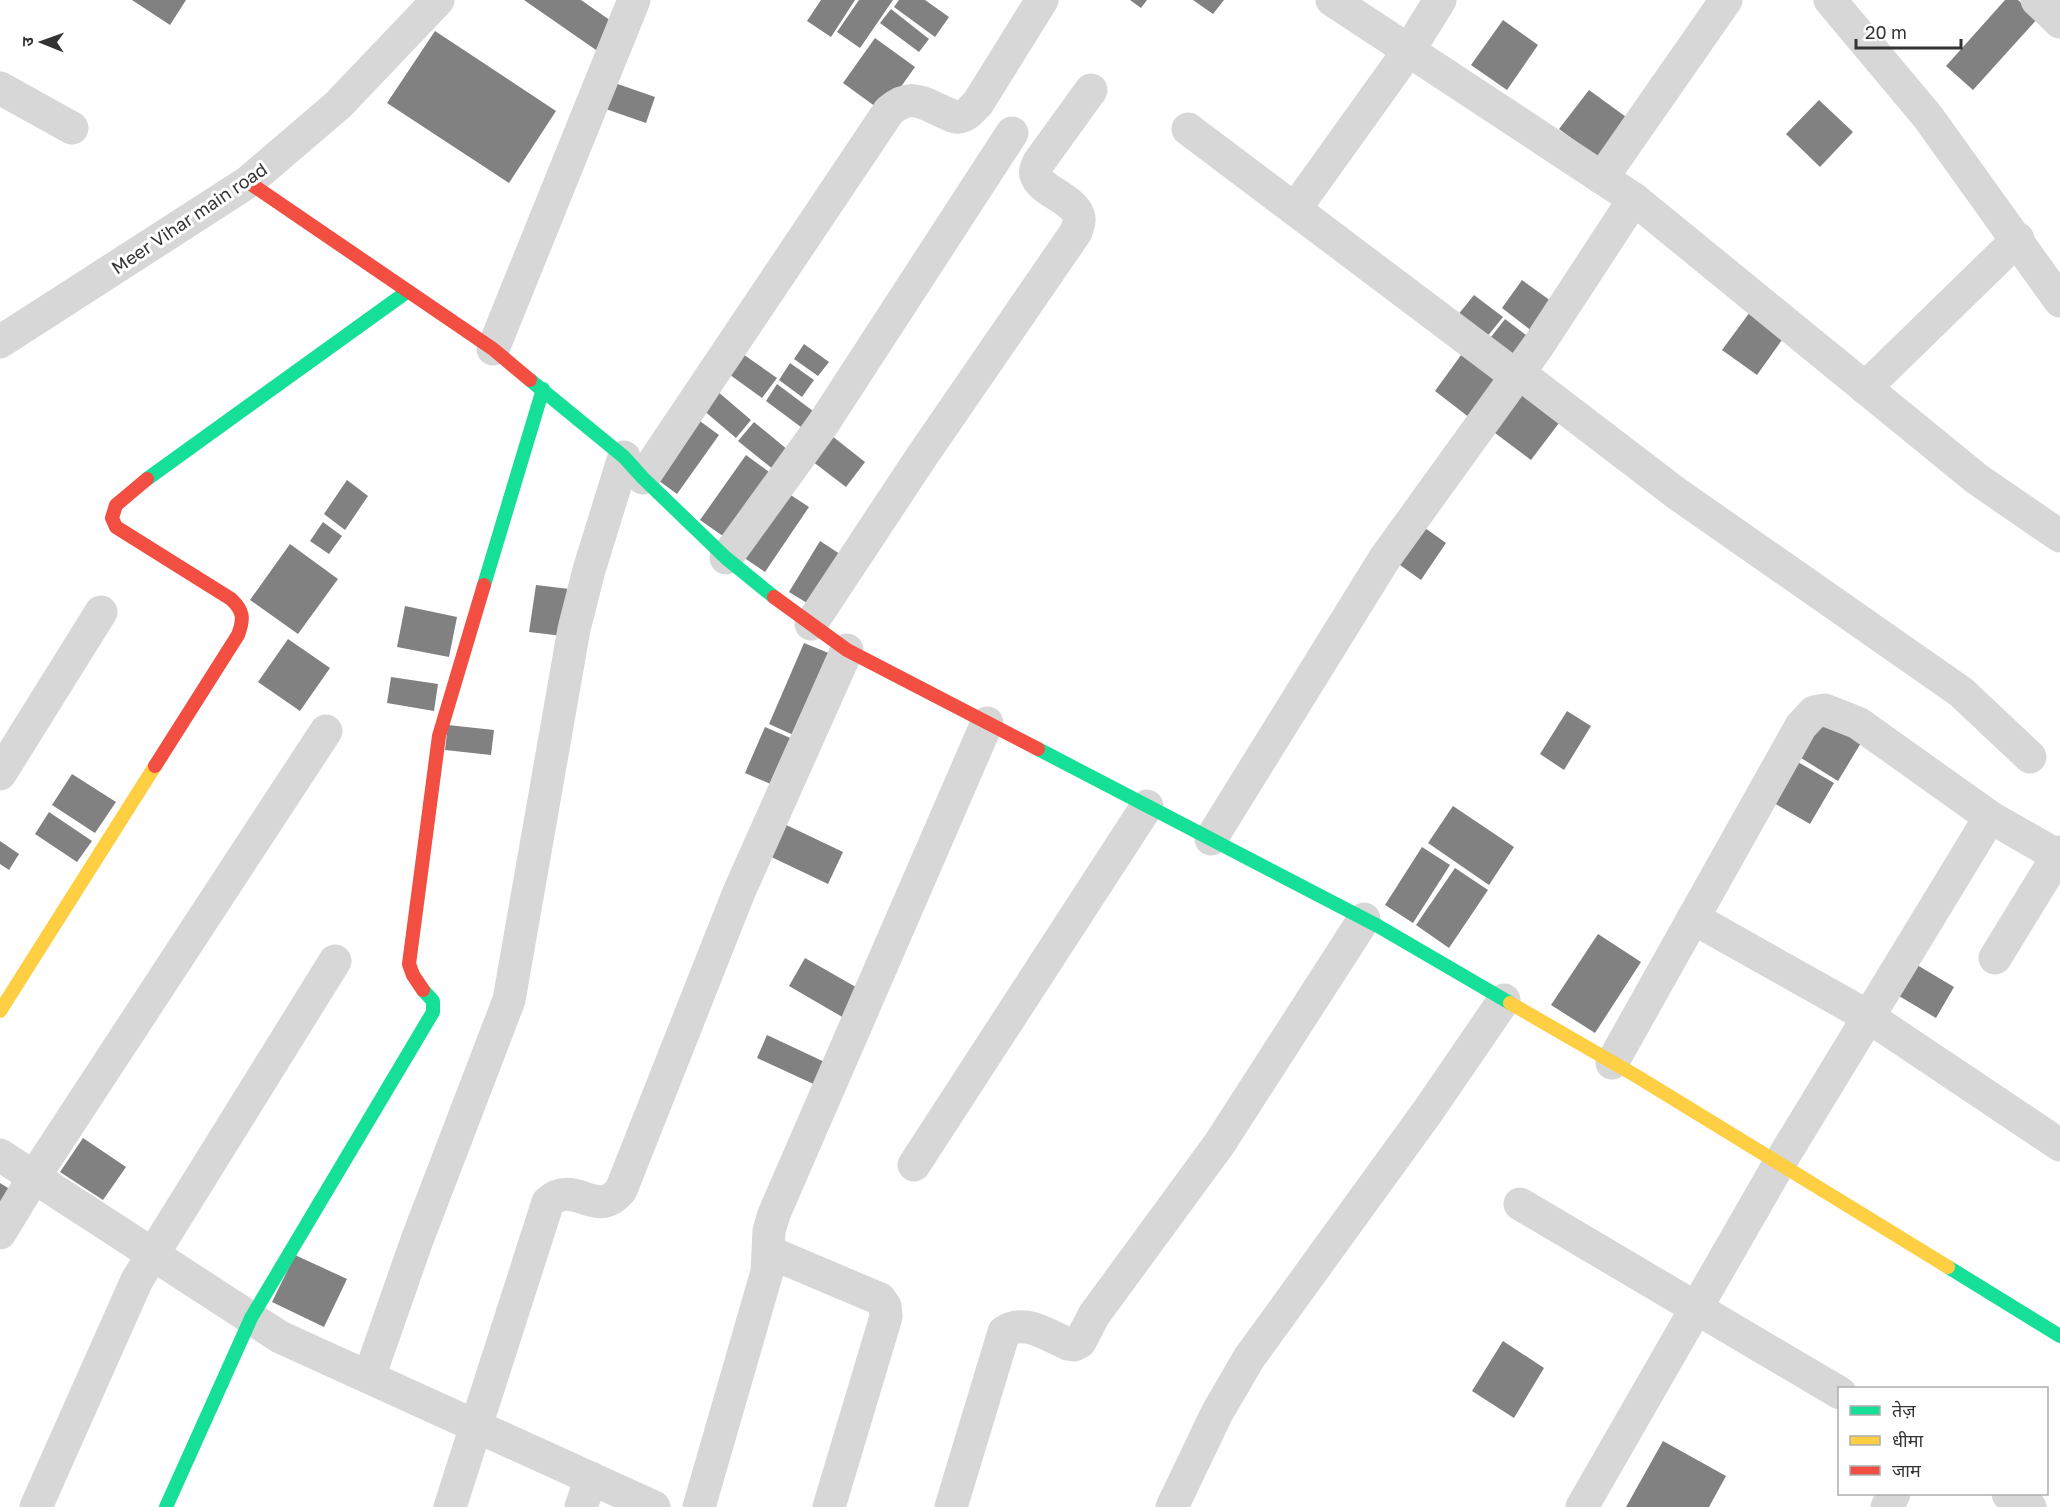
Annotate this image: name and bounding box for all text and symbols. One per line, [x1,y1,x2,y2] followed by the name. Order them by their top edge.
[12,12,72,72] north arrow
[1856,12,1961,50] scale bar
[1865,21,1907,43] text: 20 m
[17,36,37,47] text: उ
[107,158,271,278] street label: Meer Vihar main road
[1838,1387,2048,1495] legend
[1892,1399,1916,1421] text: तेज़
[1892,1429,1923,1451] text: धीमा
[1892,1459,1922,1481] text: जाम

